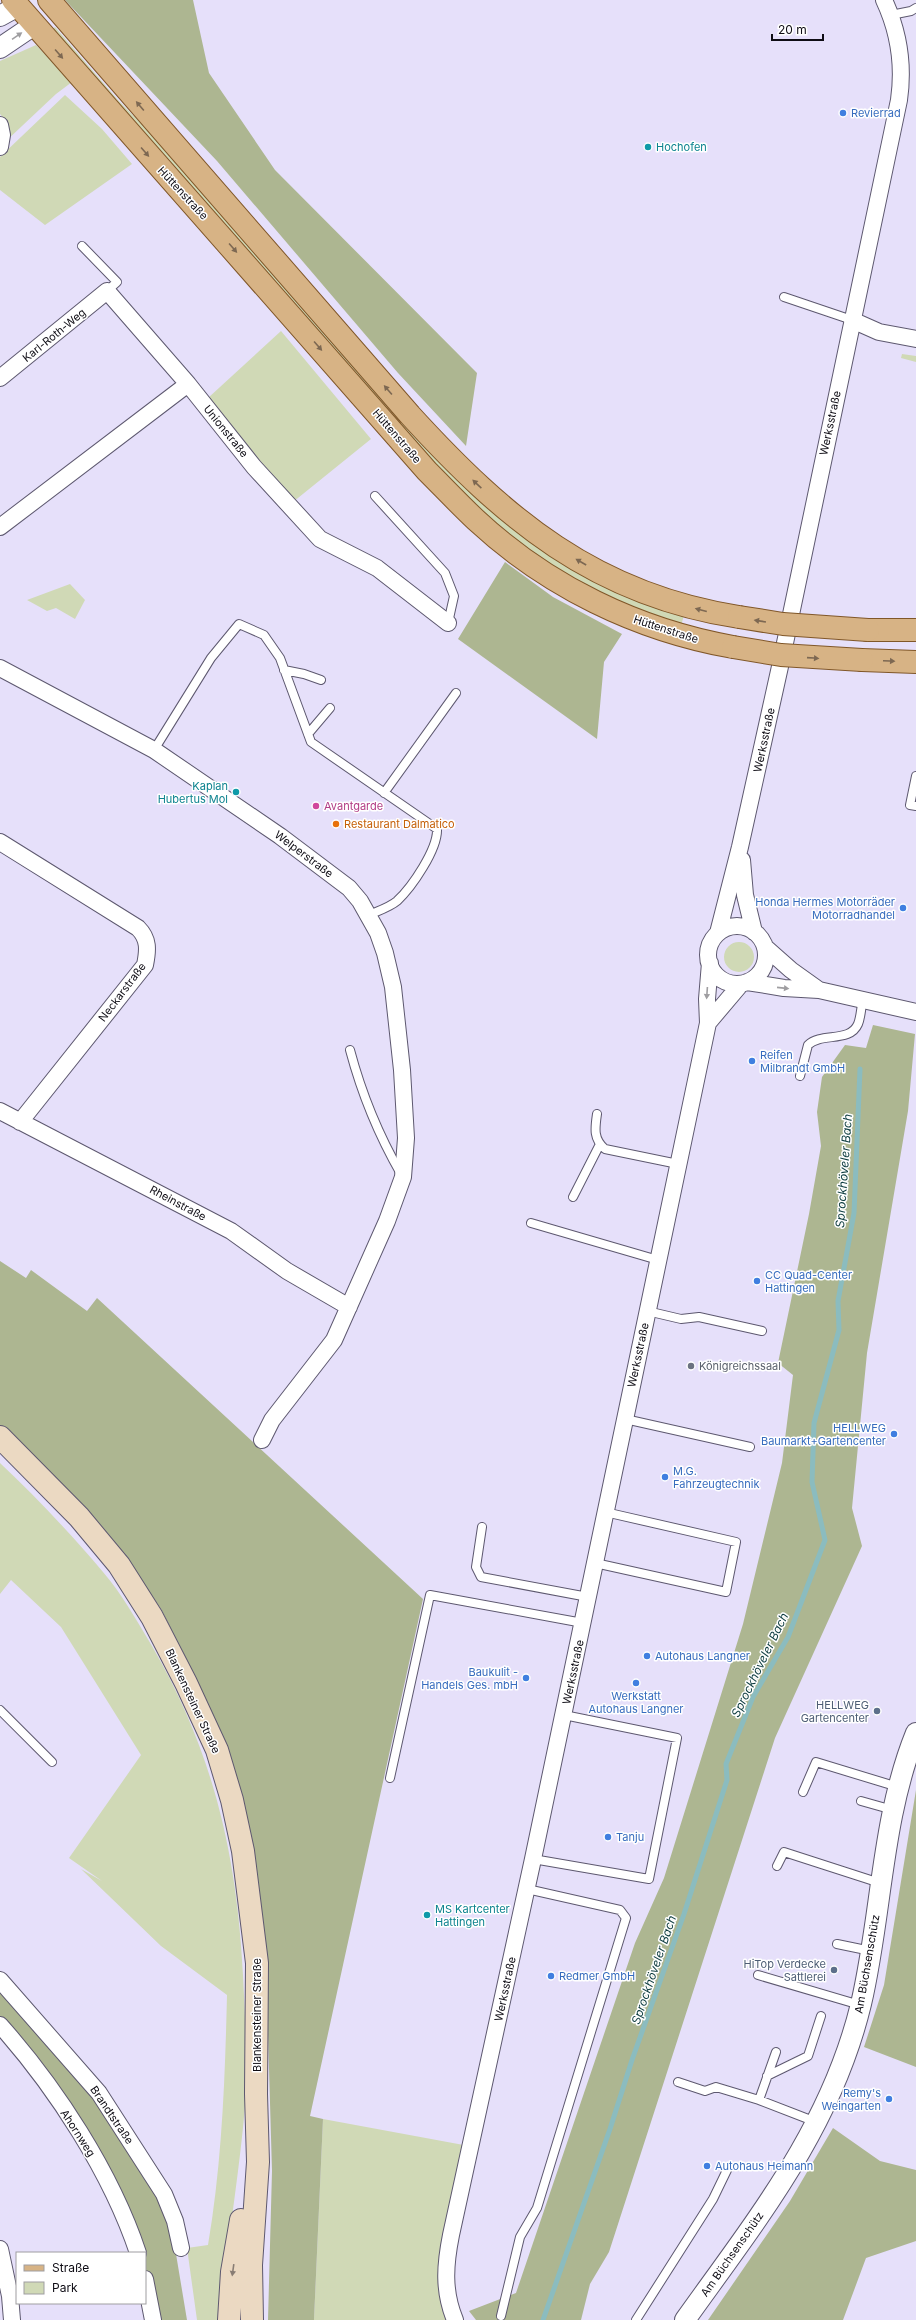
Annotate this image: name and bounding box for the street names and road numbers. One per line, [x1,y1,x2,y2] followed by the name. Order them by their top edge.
[155,164,211,222] street label: Hüttenstraße
[20,305,88,365] street label: Karl-Roth-Weg
[816,389,844,457] street label: Werksstraße
[201,402,251,460] street label: Unionstraße
[370,406,424,466] street label: Hüttenstraße
[632,612,700,646] street label: Hüttenstraße
[750,706,778,774] street label: Werksstraße
[272,827,336,881] street label: Welperstraße
[95,960,149,1024] street label: Neckarstraße
[147,1182,209,1224] street label: Rheinstraße
[624,1321,652,1389] street label: Werksstraße
[559,1638,587,1706] street label: Werksstraße
[163,1646,223,1756] street label: Blankensteiner Straße
[851,1913,883,2015] street label: Am Büchsenschütz
[491,1955,519,2023] street label: Werksstraße
[250,1958,264,2072] street label: Blankensteiner Straße
[87,2083,137,2147] street label: Brandtstraße
[58,2107,98,2159] street label: Ahornweg
[697,2209,767,2299] street label: Am Büchsenschütz

